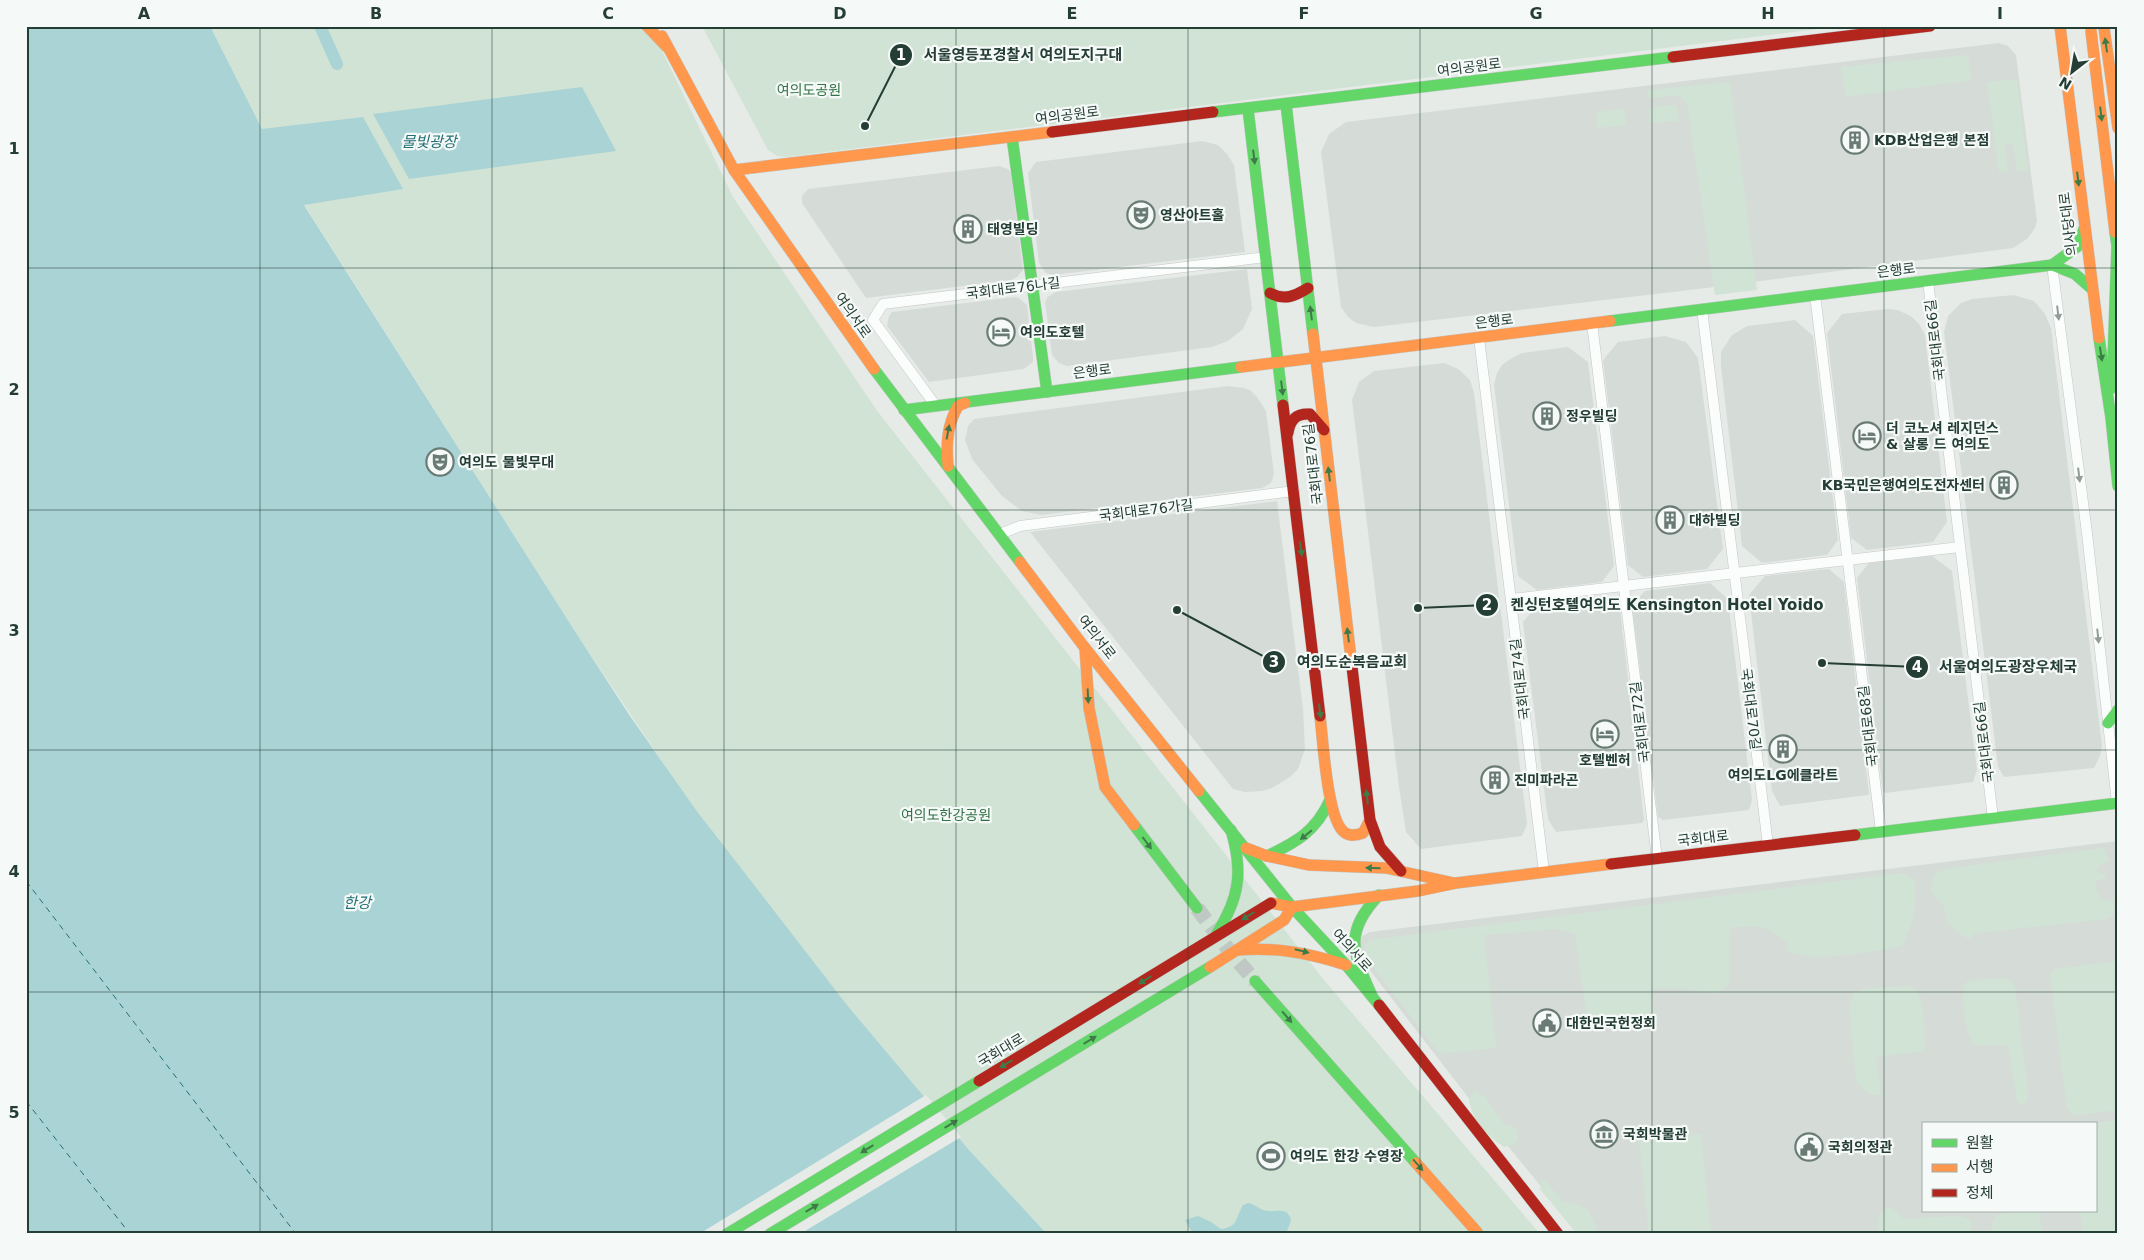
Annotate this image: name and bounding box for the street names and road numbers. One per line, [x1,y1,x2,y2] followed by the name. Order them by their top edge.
[1436,55,1502,79] street label: 여의공원로
[1034,103,1100,127] street label: 여의공원로
[2056,191,2080,257] street label: 의사당대로
[1876,260,1916,280] street label: 은행로
[965,274,1061,302] street label: 국회대로76나길
[832,289,874,341] street label: 여의서로
[1922,298,1948,382] street label: 국회대로66길
[1474,311,1514,331] street label: 은행로
[1072,361,1112,381] street label: 은행로
[1300,422,1326,506] street label: 국회대로76길
[1098,496,1194,524] street label: 국회대로76가길
[1075,612,1119,662] street label: 여의서로
[1507,637,1533,721] street label: 국회대로74길
[1738,667,1764,751] street label: 국회대로70길
[1627,680,1653,764] street label: 국회대로72길
[1855,684,1881,768] street label: 국회대로68길
[1971,700,1997,784] street label: 국회대로66길
[1676,827,1730,849] street label: 국회대로
[1329,925,1375,975] street label: 여의서로
[975,1030,1027,1070] street label: 국회대로

